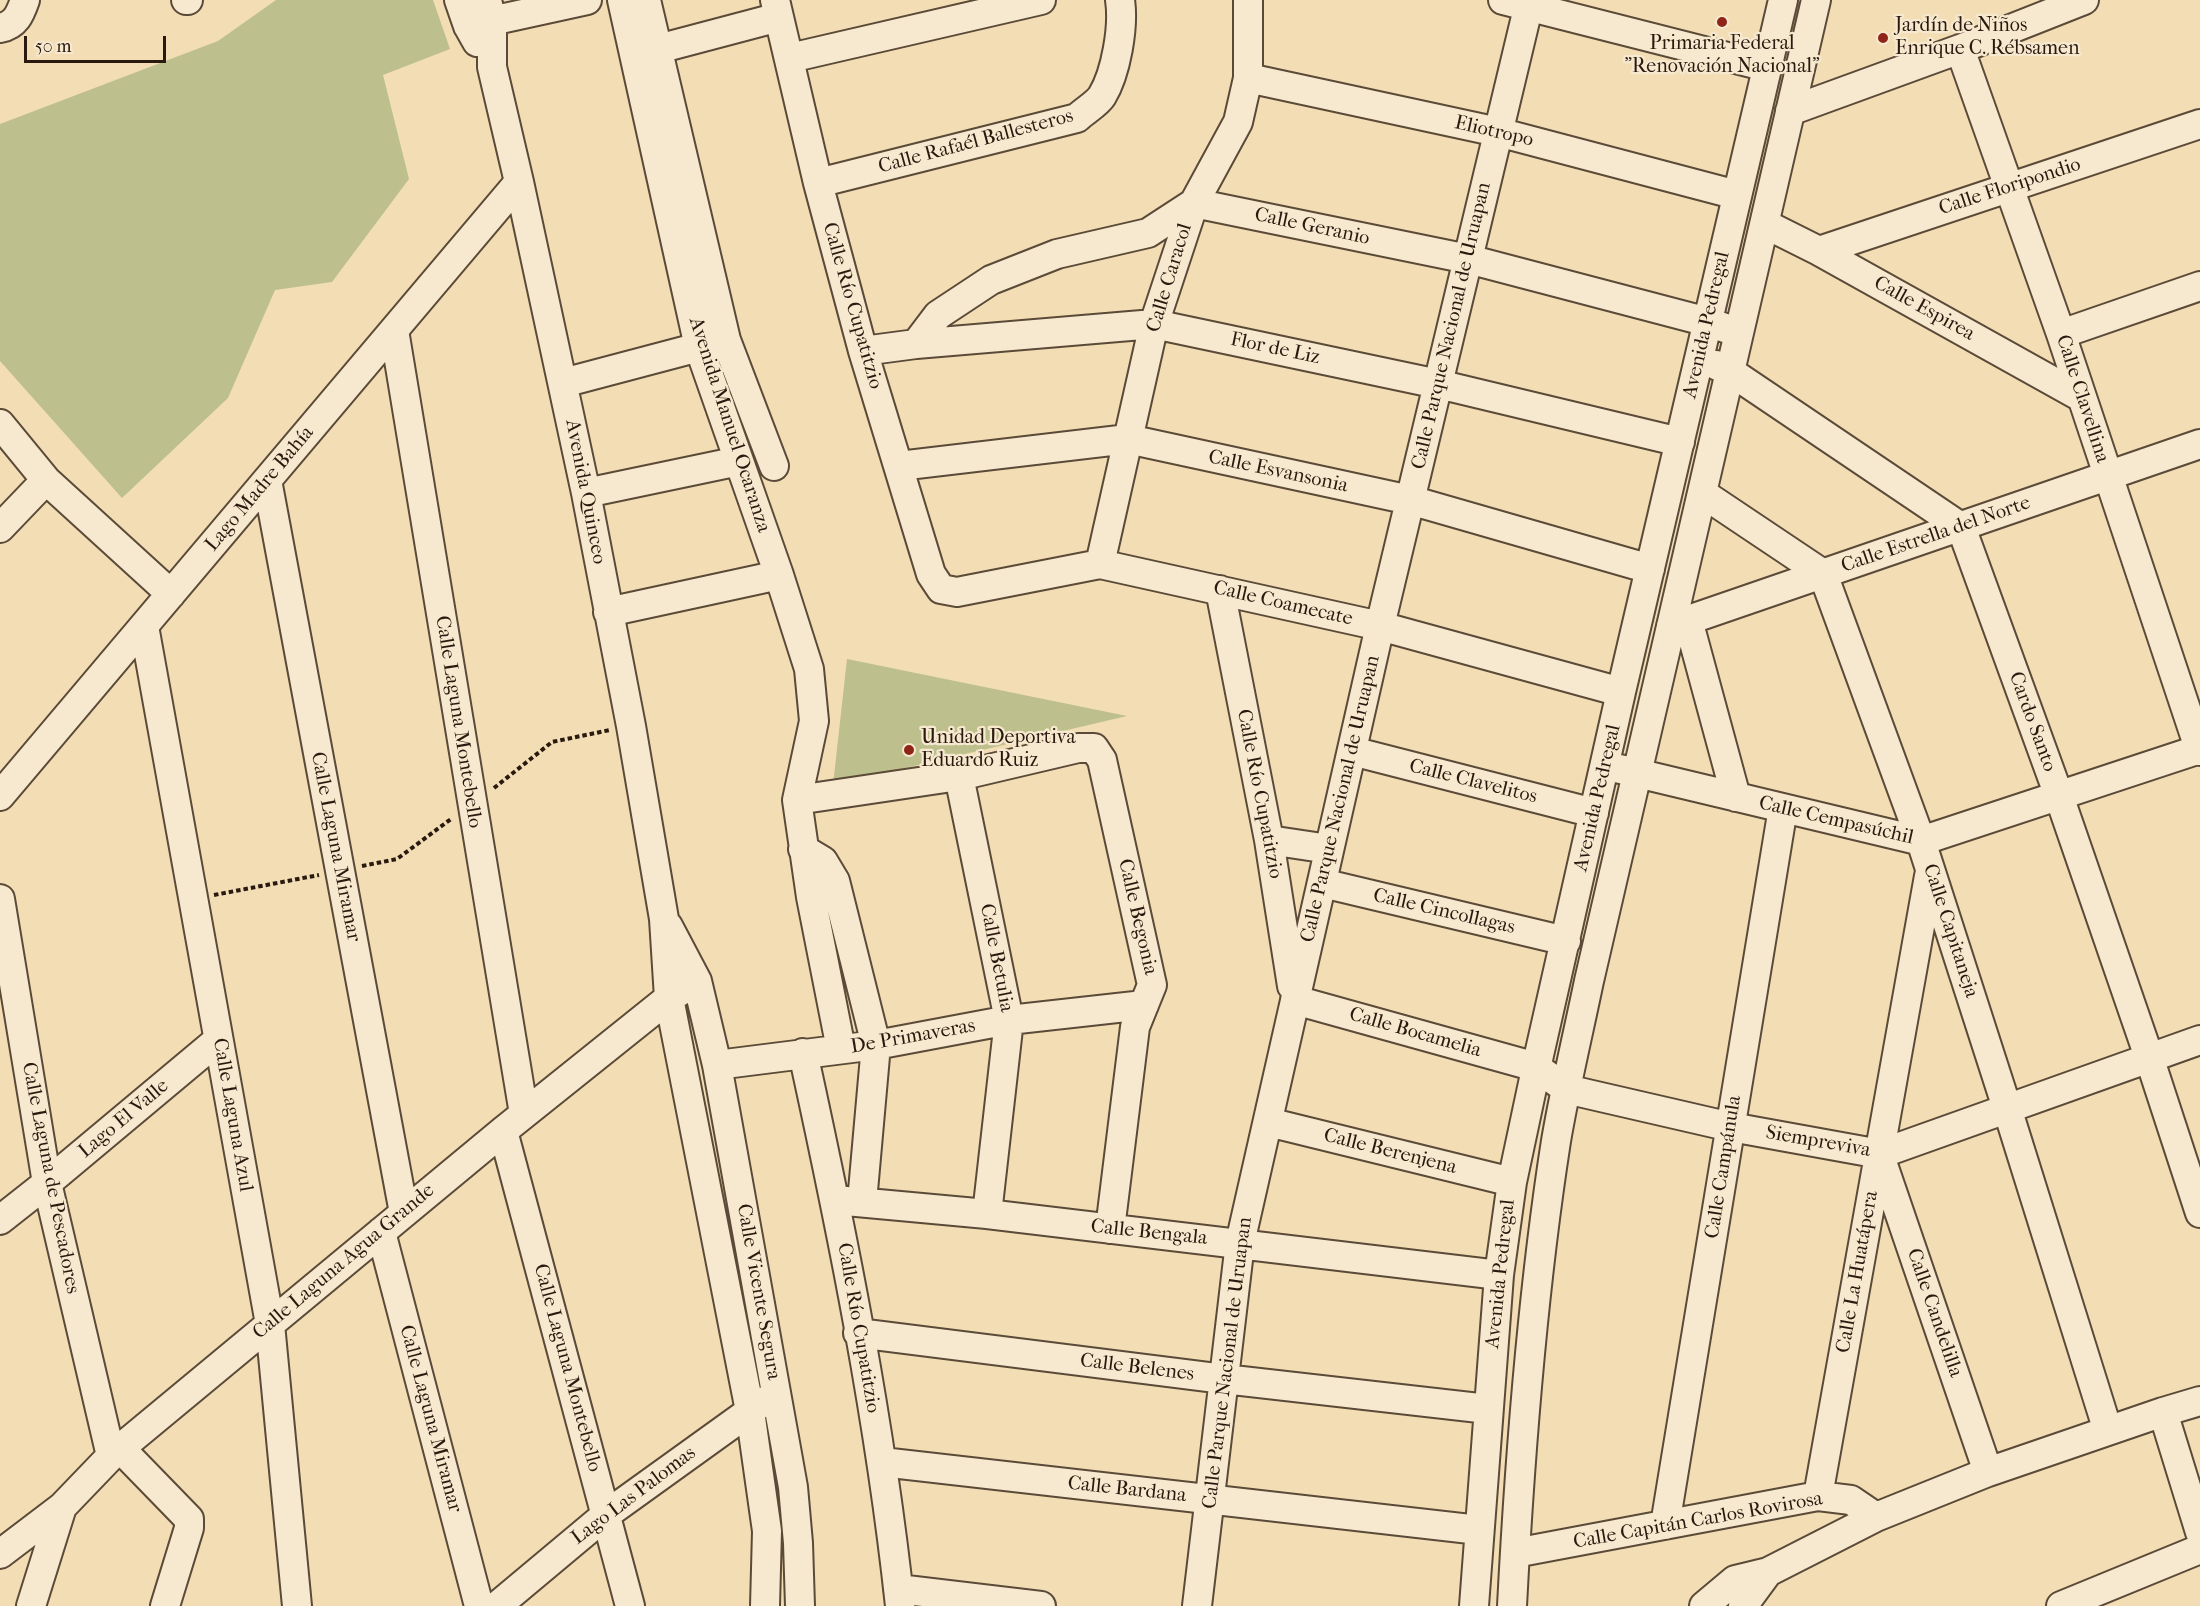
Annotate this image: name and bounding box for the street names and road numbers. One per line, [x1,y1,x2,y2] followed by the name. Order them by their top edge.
[876,104,1076,180] street label: Calle Rafaél Ballesteros
[1452,111,1536,153] street label: Eliotropo
[1936,153,2084,221] street label: Calle Floripondio
[1407,180,1497,472] street label: Calle Parque Nacional de Uruapan
[1252,203,1372,251] street label: Calle Geranio
[817,220,887,392] street label: Calle Río Cupatitzio
[1142,221,1198,335] street label: Calle Caracol
[1678,249,1736,401] street label: Avenida Pedregal
[1869,271,1979,347] street label: Calle Espirea
[683,314,775,536] street label: Avenida Manuel Ocaranza
[1228,328,1322,370] street label: Flor de Liz
[2050,332,2114,466] street label: Calle Clavellina
[559,418,611,566] street label: Avenida Quinceo
[201,422,319,556] street label: Lago Madre Bahía
[1206,445,1350,499] street label: Calle Esvansonia
[1838,491,2034,579] street label: Calle Estrella del Norte
[1211,576,1355,632] street label: Calle Coamecate
[429,614,487,830] street label: Calle Laguna Montebello
[1296,653,1386,945] street label: Calle Parque Nacional de Uruapan
[2003,669,2061,775] street label: Cardo Santo
[1231,707,1287,881] street label: Calle Río Cupatitzio
[1569,722,1627,874] street label: Avenida Pedregal
[305,750,365,944] street label: Calle Laguna Miramar
[1406,754,1540,810] street label: Calle Clavelitos
[1756,792,1916,850] street label: Calle Cempasúchil
[1112,857,1162,977] street label: Calle Begonia
[1917,861,1983,1001] street label: Calle Capitaneja
[1371,884,1517,940] street label: Calle Cincollagas
[974,902,1018,1014] street label: Calle Betulia
[1346,1003,1484,1063] street label: Calle Bocamelia
[849,1014,977,1060] street label: De Primaveras
[207,1036,257,1194] street label: Calle Laguna Azul
[16,1060,84,1296] street label: Calle Laguna de Pescadores
[74,1074,174,1164] street label: Lago El Valle
[1701,1094,1747,1240] street label: Calle Campánula
[1764,1121,1872,1163] street label: Siempreviva
[1321,1124,1459,1180] street label: Calle Berenjena
[248,1179,440,1345] street label: Calle Laguna Agua Grande
[1832,1189,1884,1355] street label: Calle La Huatápera
[1481,1198,1521,1350] street label: Avenida Pedregal
[731,1202,785,1382] street label: Calle Vicente Segura
[1090,1215,1208,1251] street label: Calle Bengala
[1198,1216,1258,1510] street label: Calle Parque Nacional de Uruapan
[831,1241,885,1415] street label: Calle Río Cupatitzio
[1901,1246,1967,1380] street label: Calle Candelilla
[528,1261,606,1475] street label: Calle Laguna Montebello
[393,1323,467,1515] street label: Calle Laguna Miramar
[1079,1349,1195,1387] street label: Calle Belenes
[567,1441,701,1551] street label: Lago Las Palomas
[1066,1472,1188,1508] street label: Calle Bardana
[1571,1487,1825,1555] street label: Calle Capitán Carlos Rovirosa

